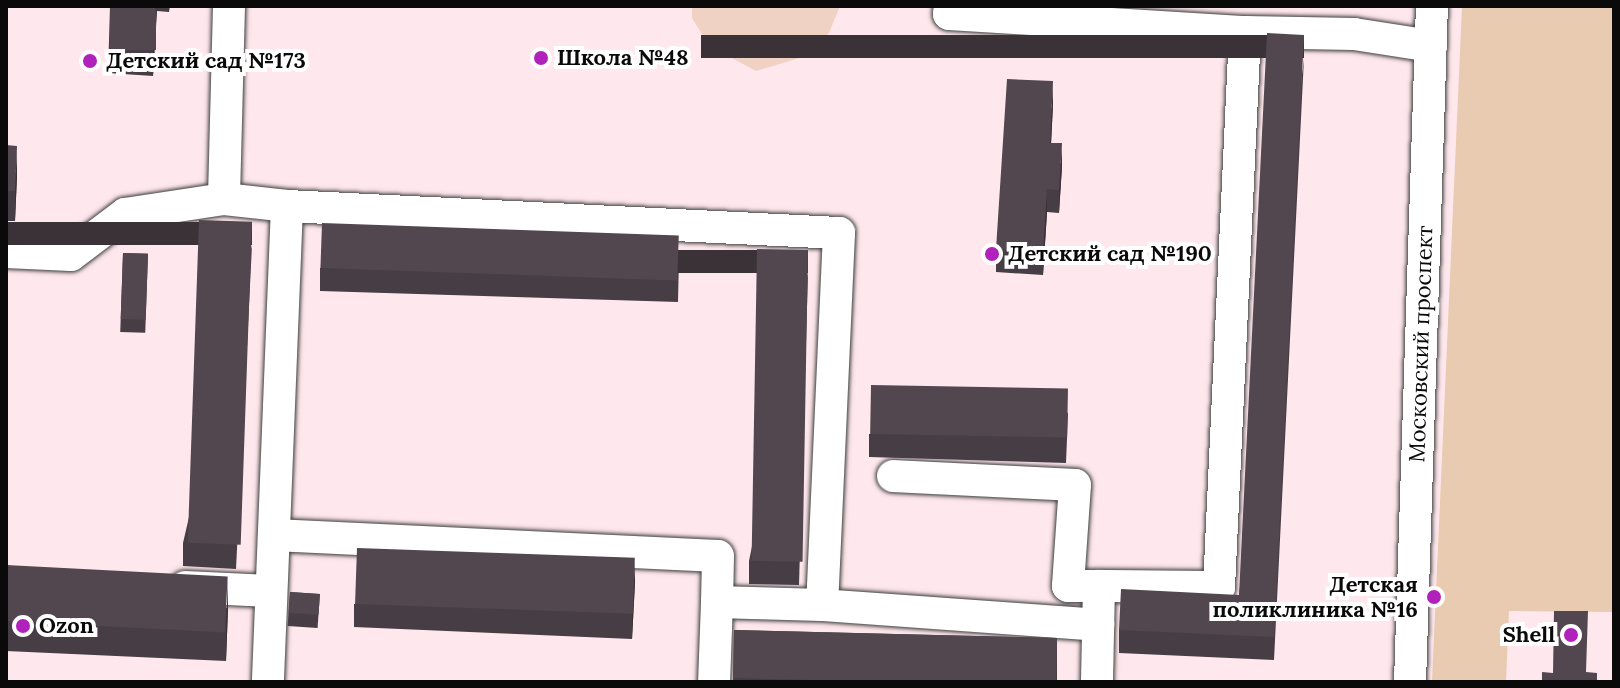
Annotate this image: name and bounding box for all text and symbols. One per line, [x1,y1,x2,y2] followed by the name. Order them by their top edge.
[557,45,688,71] place label: Школа №48
[106,48,306,74] place label: Детский сад №173
[532,49,550,67] marker: Школа №48
[81,52,99,70] marker: Детский сад №173
[1404,225,1438,463] street label: Московский проспект
[1008,241,1212,267] place label: Детский сад №190
[983,245,1001,263] marker: Детский сад №190
[1213,571,1418,622] place label: Детская поликлиника №16
[1425,588,1443,606] marker: Детская поликлиника №16
[39,613,94,639] place label: Ozon
[14,617,32,635] marker: Ozon
[1503,622,1555,648] place label: Shell
[1562,626,1580,644] marker: Shell

